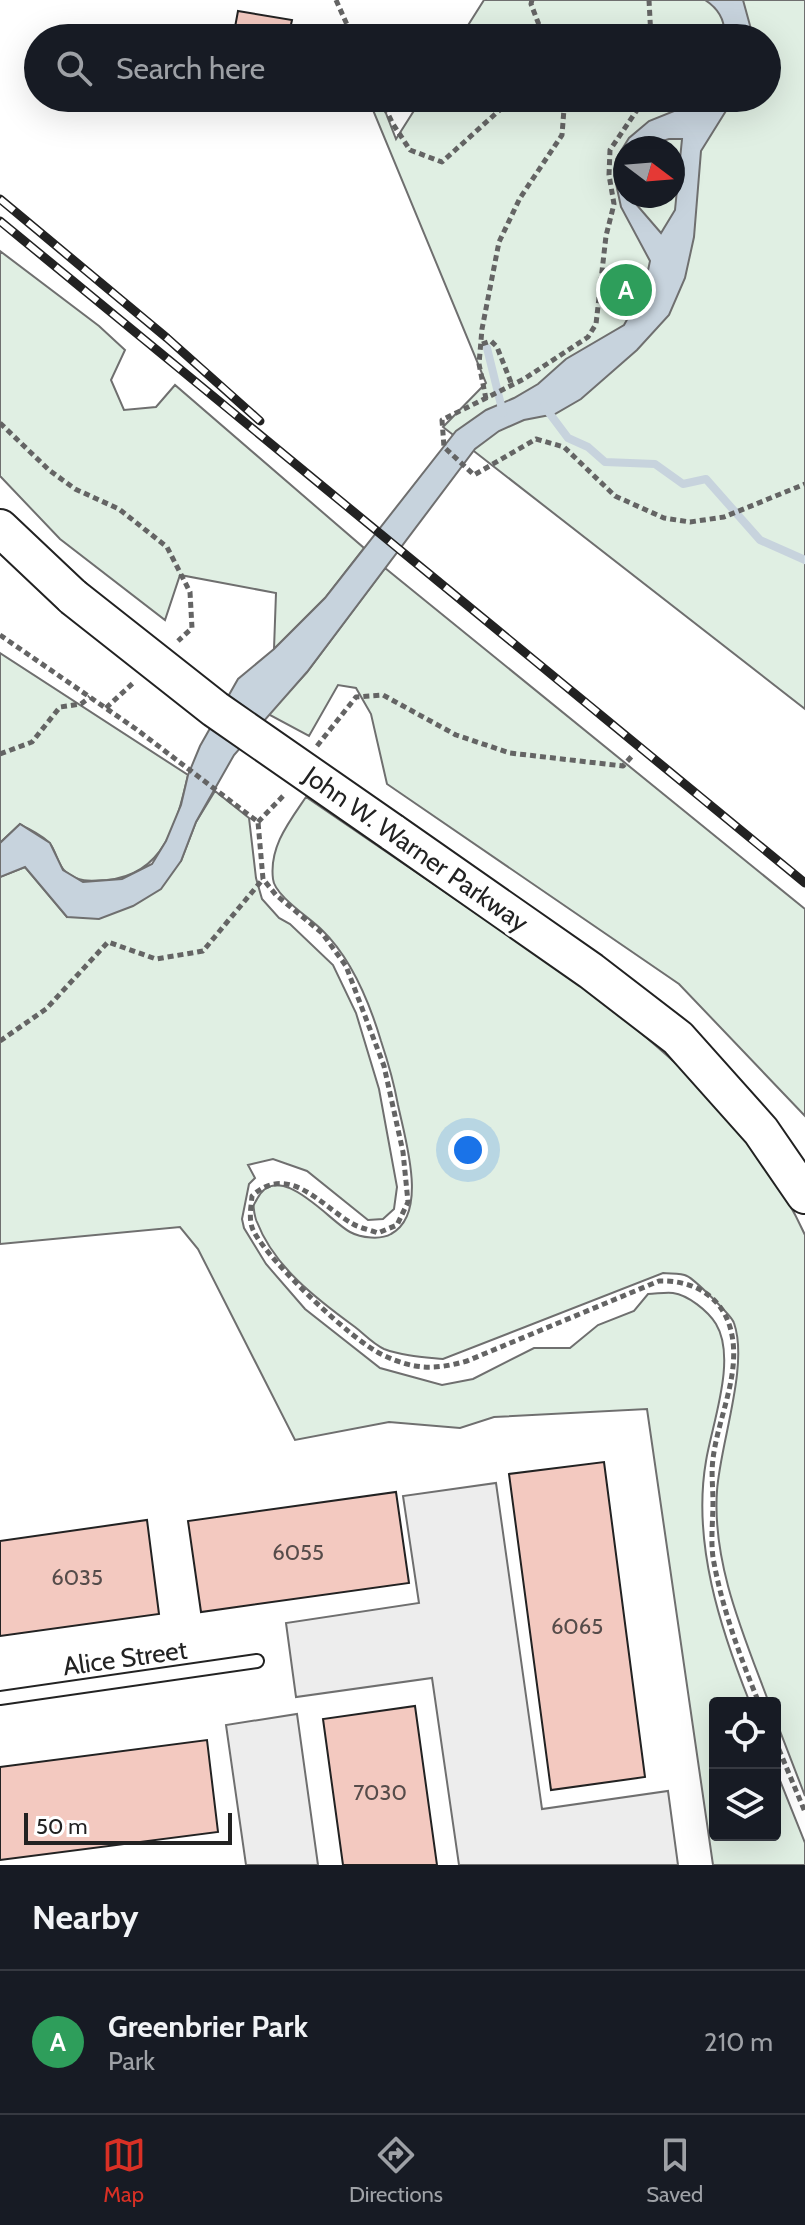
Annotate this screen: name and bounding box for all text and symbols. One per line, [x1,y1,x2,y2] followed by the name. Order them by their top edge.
[24,24,781,112] search box
[52,46,96,90] icon: search
[116,50,265,87] text: Search here
[613,136,685,208] north arrow
[600,260,652,320] pin: A
[297,759,535,939] street label: John W. Warner Parkway
[448,1130,488,1170] your location
[272,1539,324,1566] house number: 6055
[51,1564,103,1591] house number: 6035
[551,1613,603,1640] house number: 6065
[61,1633,189,1683] street label: Alice Street
[709,1697,781,1841] map controls
[709,1697,781,1769] button: locate
[709,1769,781,1841] button: layers
[353,1779,407,1806] house number: 7030
[24,1809,232,1845] scale bar
[36,1813,88,1840] text: 50 m
[32,1896,139,1938] text: Nearby
[108,2008,308,2045] text: Greenbrier Park
[50,2026,66,2058] text: A
[704,2026,773,2058] text: 210 m
[108,2045,155,2077] text: Park
[102,2133,146,2208] tab: Map
[349,2133,443,2208] tab: Directions
[646,2133,703,2208] tab: Saved

